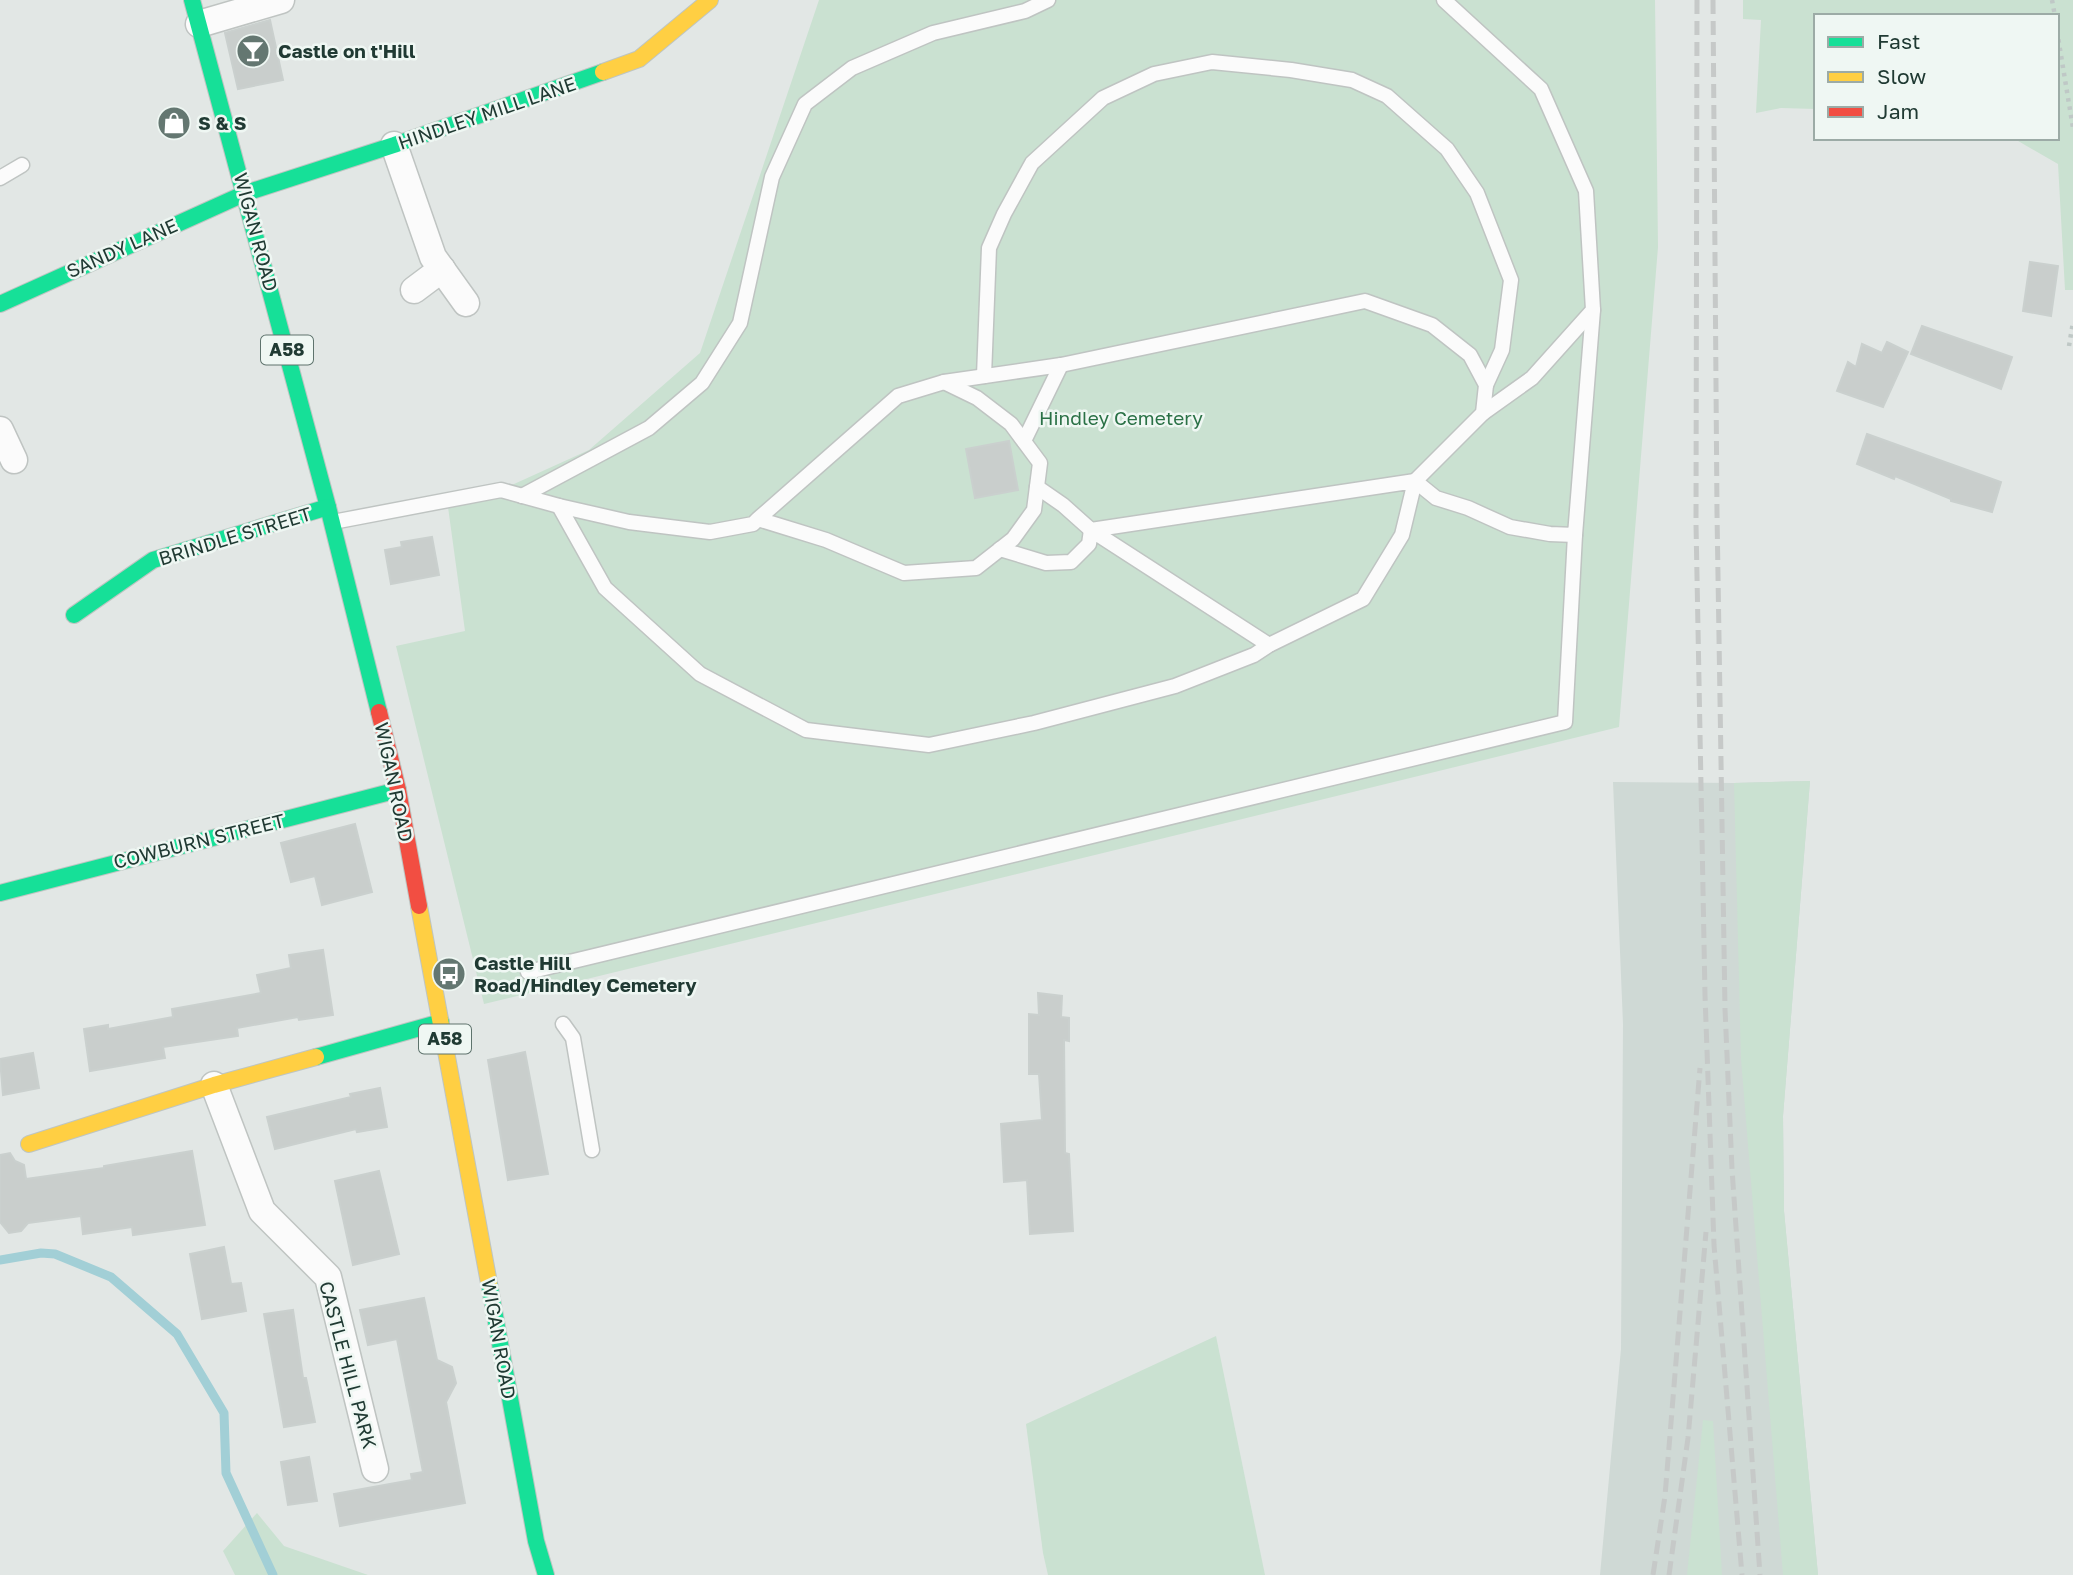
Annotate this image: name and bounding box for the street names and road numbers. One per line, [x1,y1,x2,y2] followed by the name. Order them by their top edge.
[395,71,579,154] street label: HINDLEY MILL LANE
[230,170,283,294] street label: WIGAN ROAD
[63,213,181,282] street label: SANDY LANE
[261,336,313,364] road number: A58
[156,501,314,570] street label: BRINDLE STREET
[371,720,418,844] street label: WIGAN ROAD
[111,808,287,873] street label: COWBURN STREET
[419,1024,471,1054] road number: A58
[478,1277,521,1401] street label: WIGAN ROAD
[315,1279,382,1451] street label: CASTLE HILL PARK

